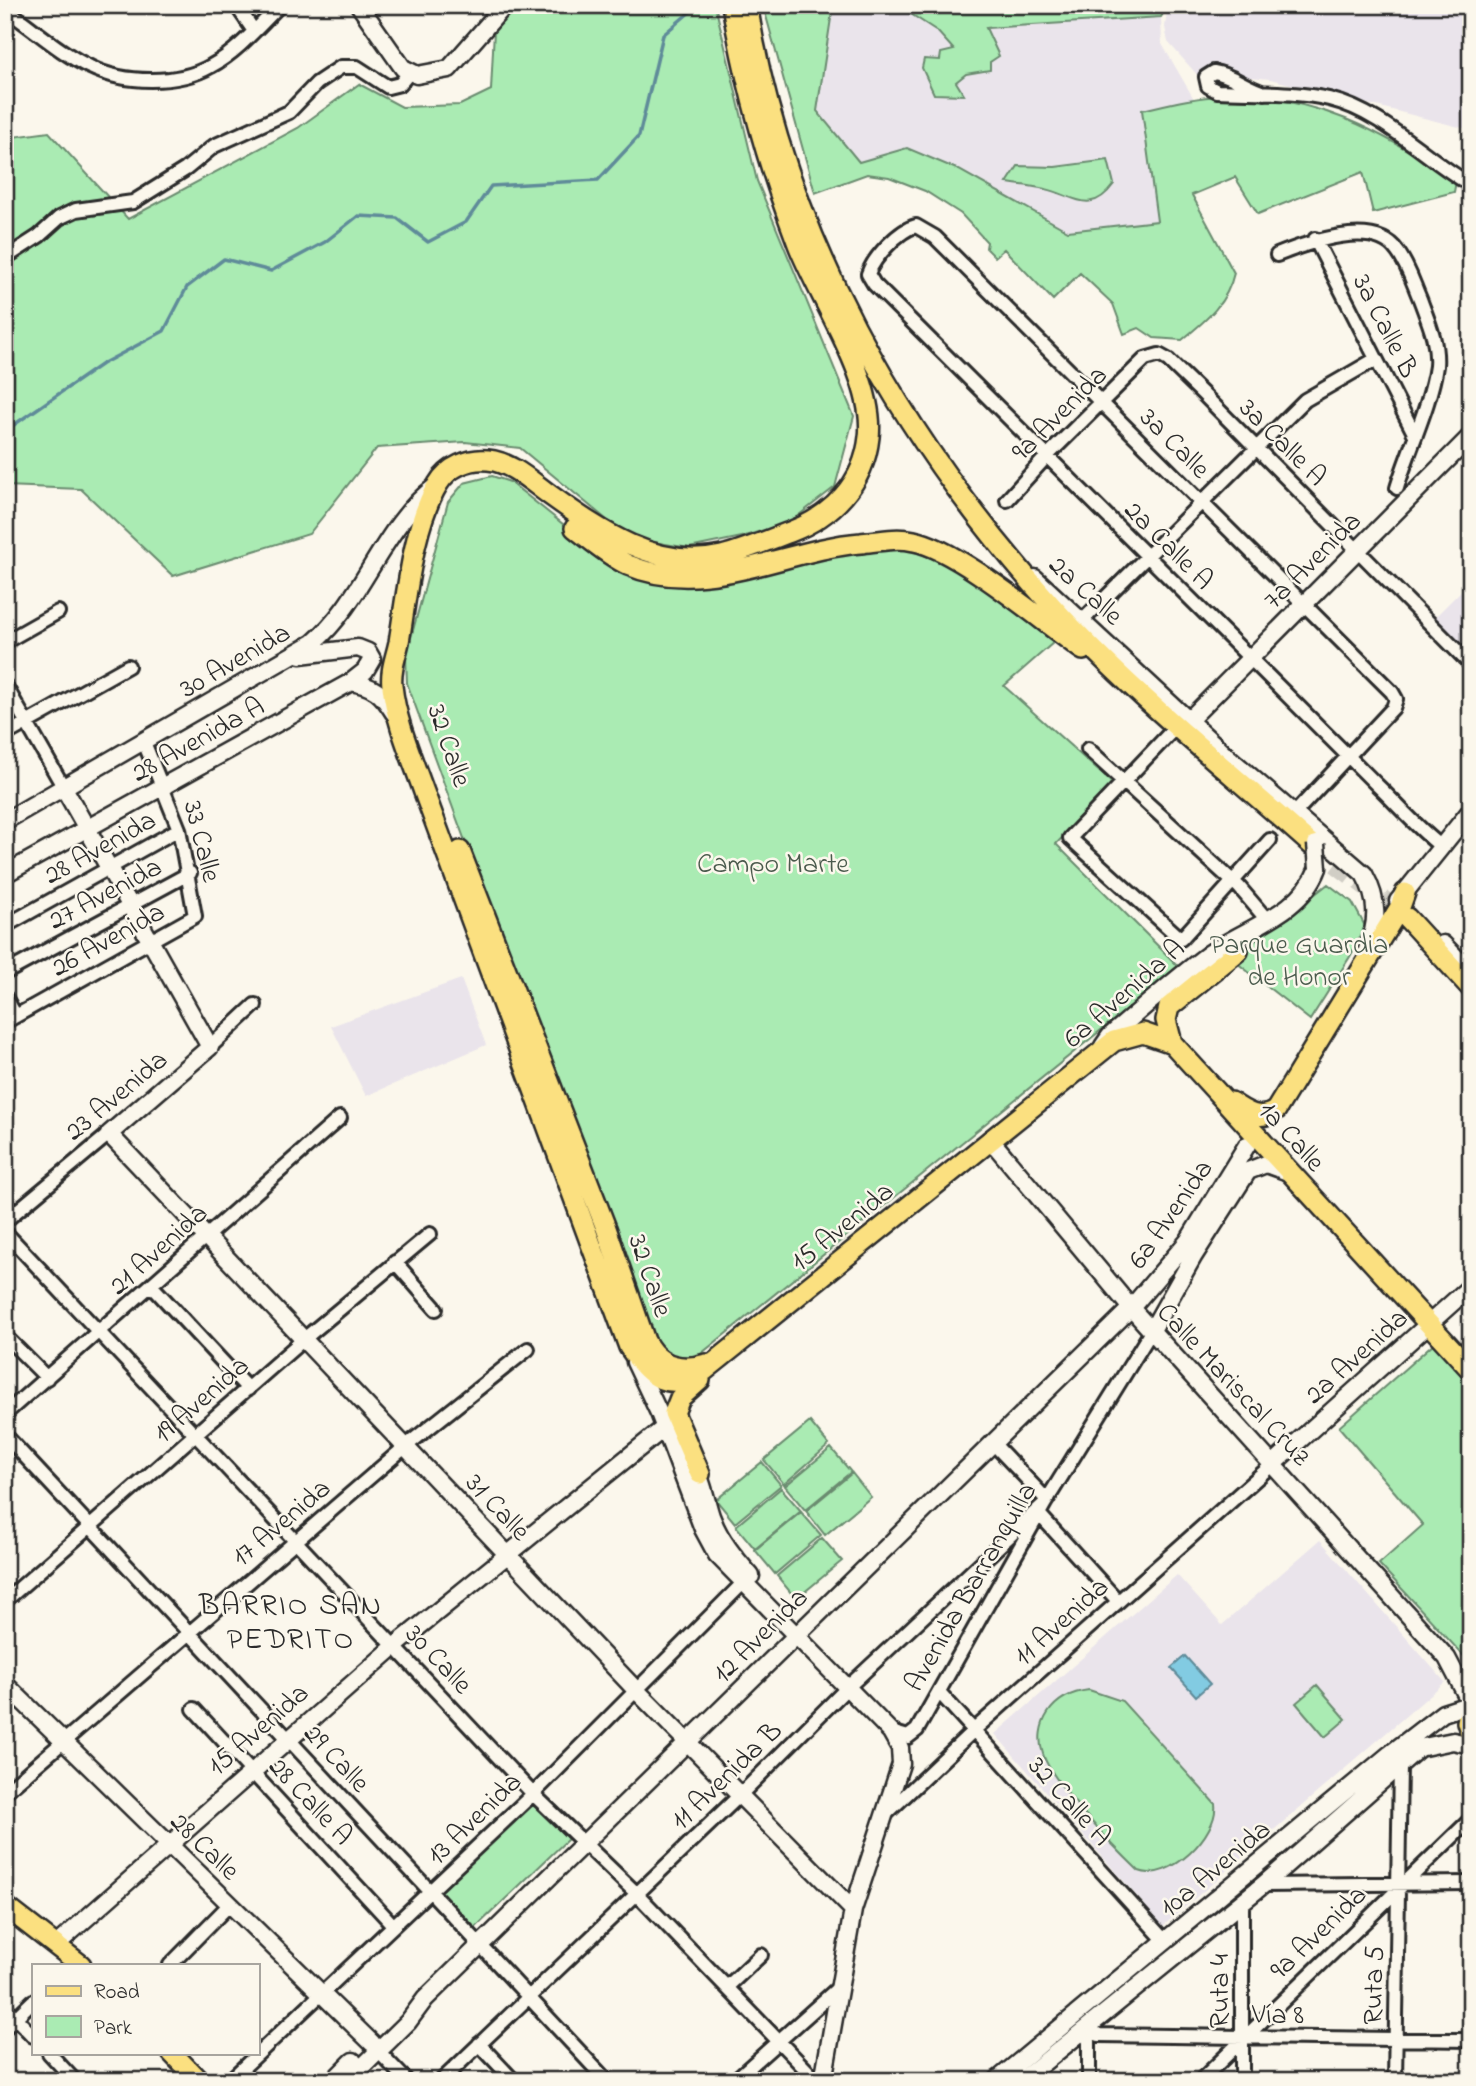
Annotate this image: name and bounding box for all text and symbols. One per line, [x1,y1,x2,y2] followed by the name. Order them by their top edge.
[1340,267,1428,386] street label: 3a Calle B
[1003,357,1118,472] street label: 9a Avenida
[1228,390,1335,497] street label: 3a Calle A
[1129,400,1219,490] street label: 3a Calle
[1113,492,1222,601] street label: 2a Calle A
[1255,503,1372,620] street label: 7a Avenida
[1038,547,1132,637] street label: 2a Calle
[173,614,299,710] street label: 30 Avenida
[125,688,273,795] street label: 28 Avenida A
[414,699,481,793] street label: 32 Calle
[171,797,231,887] street label: 33 Calle
[37,801,164,897] street label: 28 Avenida
[697,845,849,886] park label: Campo Marte
[41,848,170,942] street label: 27 Avenida
[44,893,173,989] street label: 26 Avenida
[1210,926,1388,999] park label: Parque Guardia de Honor
[1055,930,1195,1059] street label: 6a Avenida A
[57,1041,178,1152] street label: 23 Avenida
[1247,1093,1334,1182] street label: 1a Calle
[1119,1152,1225,1278] street label: 6a Avenida
[782,1173,904,1282] street label: 15 Avenida
[101,1195,218,1306] street label: 21 Avenida
[615,1229,682,1323] street label: 32 Calle
[1146,1294,1319,1477] street label: Calle Mariscal Cruz
[1296,1300,1418,1415] street label: 2a Avenida
[145,1347,259,1454] street label: 19 Avenida
[454,1465,539,1552] street label: 31 Calle
[224,1470,341,1578] street label: 17 Avenida
[895,1476,1049,1700] street label: Avenida Barranquilla
[1006,1569,1119,1677] street label: 11 Avenida
[704,1579,819,1694] street label: 12 Avenida
[198,1585,383,1663] district label: BARRIO SAN PEDRITO
[394,1616,481,1705] street label: 30 Calle
[199,1675,319,1786] street label: 15 Avenida
[662,1713,793,1841] street label: 11 Avenida B
[293,1715,379,1804] street label: 29 Calle
[1017,1748,1120,1857] street label: 32 Calle A
[258,1749,361,1856] street label: 28 Calle A
[419,1764,532,1875] street label: 13 Avenida
[159,1804,248,1892] street label: 28 Calle
[1152,1811,1281,1929] street label: 10a Avenida
[1261,1877,1377,1991] street label: 9a Avenida
[1354,1945,1397,2025] street label: Ruta 5
[1201,1953,1242,2028] street label: Ruta 4
[32,1964,259,2054] legend
[94,1978,140,2008] text: Road
[1251,1996,1304,2037] street label: Vía 8
[94,2014,133,2044] text: Park

